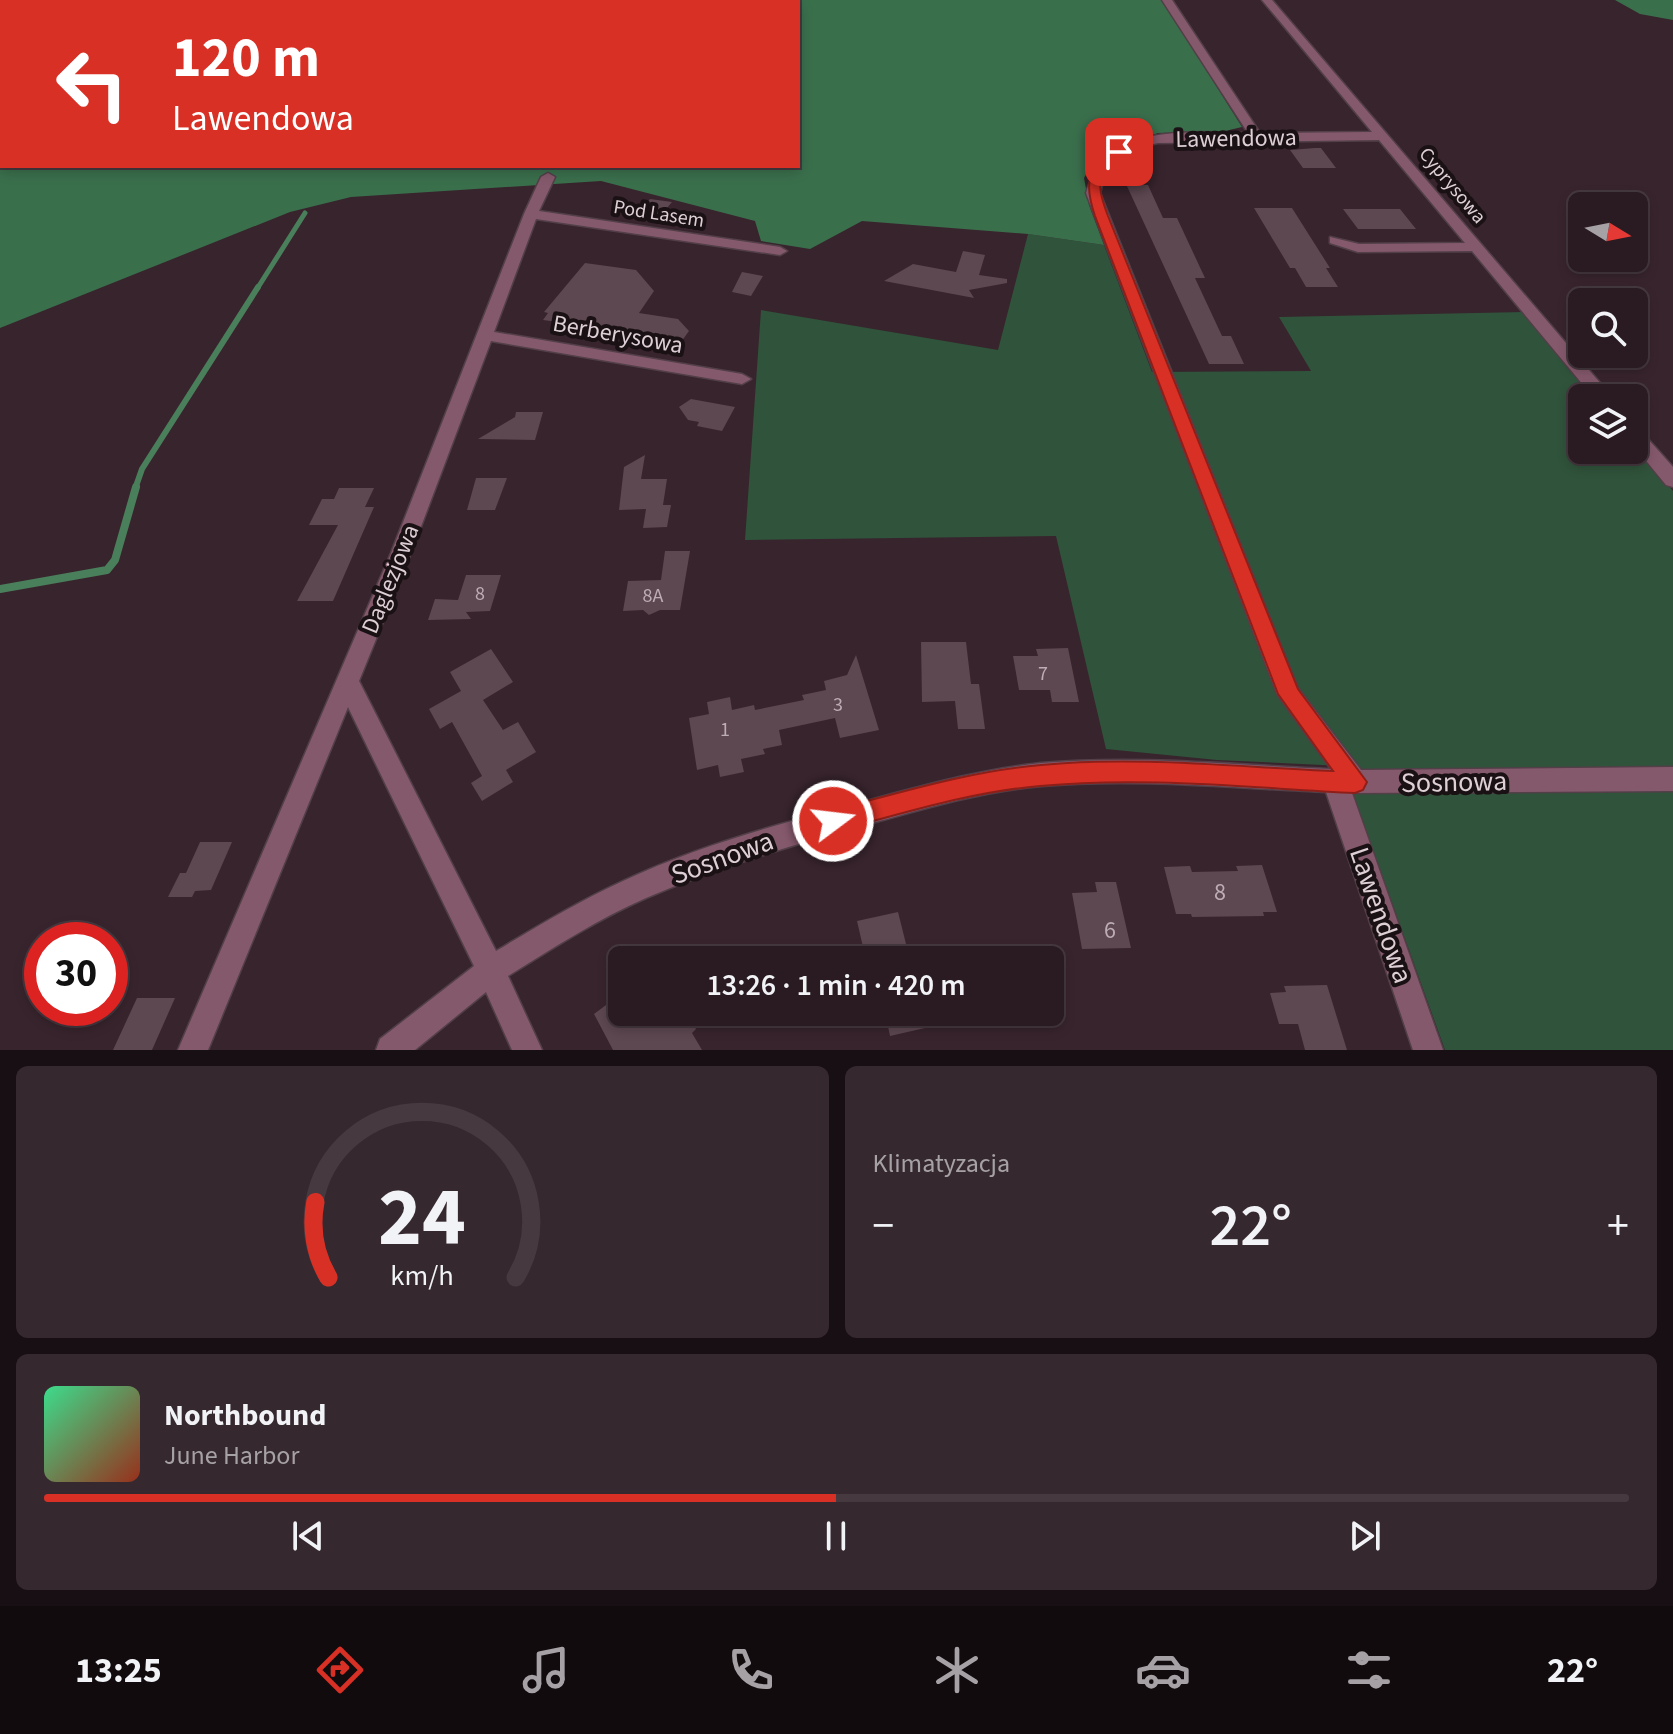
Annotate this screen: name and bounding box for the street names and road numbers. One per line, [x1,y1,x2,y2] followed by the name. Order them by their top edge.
[1175,120,1297,157] street label: Lawendowa
[1412,141,1492,230] street label: Cyprysowa
[611,193,706,235] street label: Pod Lasem
[550,306,686,363] street label: Berberysowa
[353,519,428,639] street label: Daglezjowa
[1401,761,1507,803] street label: Sosnowa
[666,821,779,895] street label: Sosnowa
[1339,842,1423,989] street label: Lawendowa

